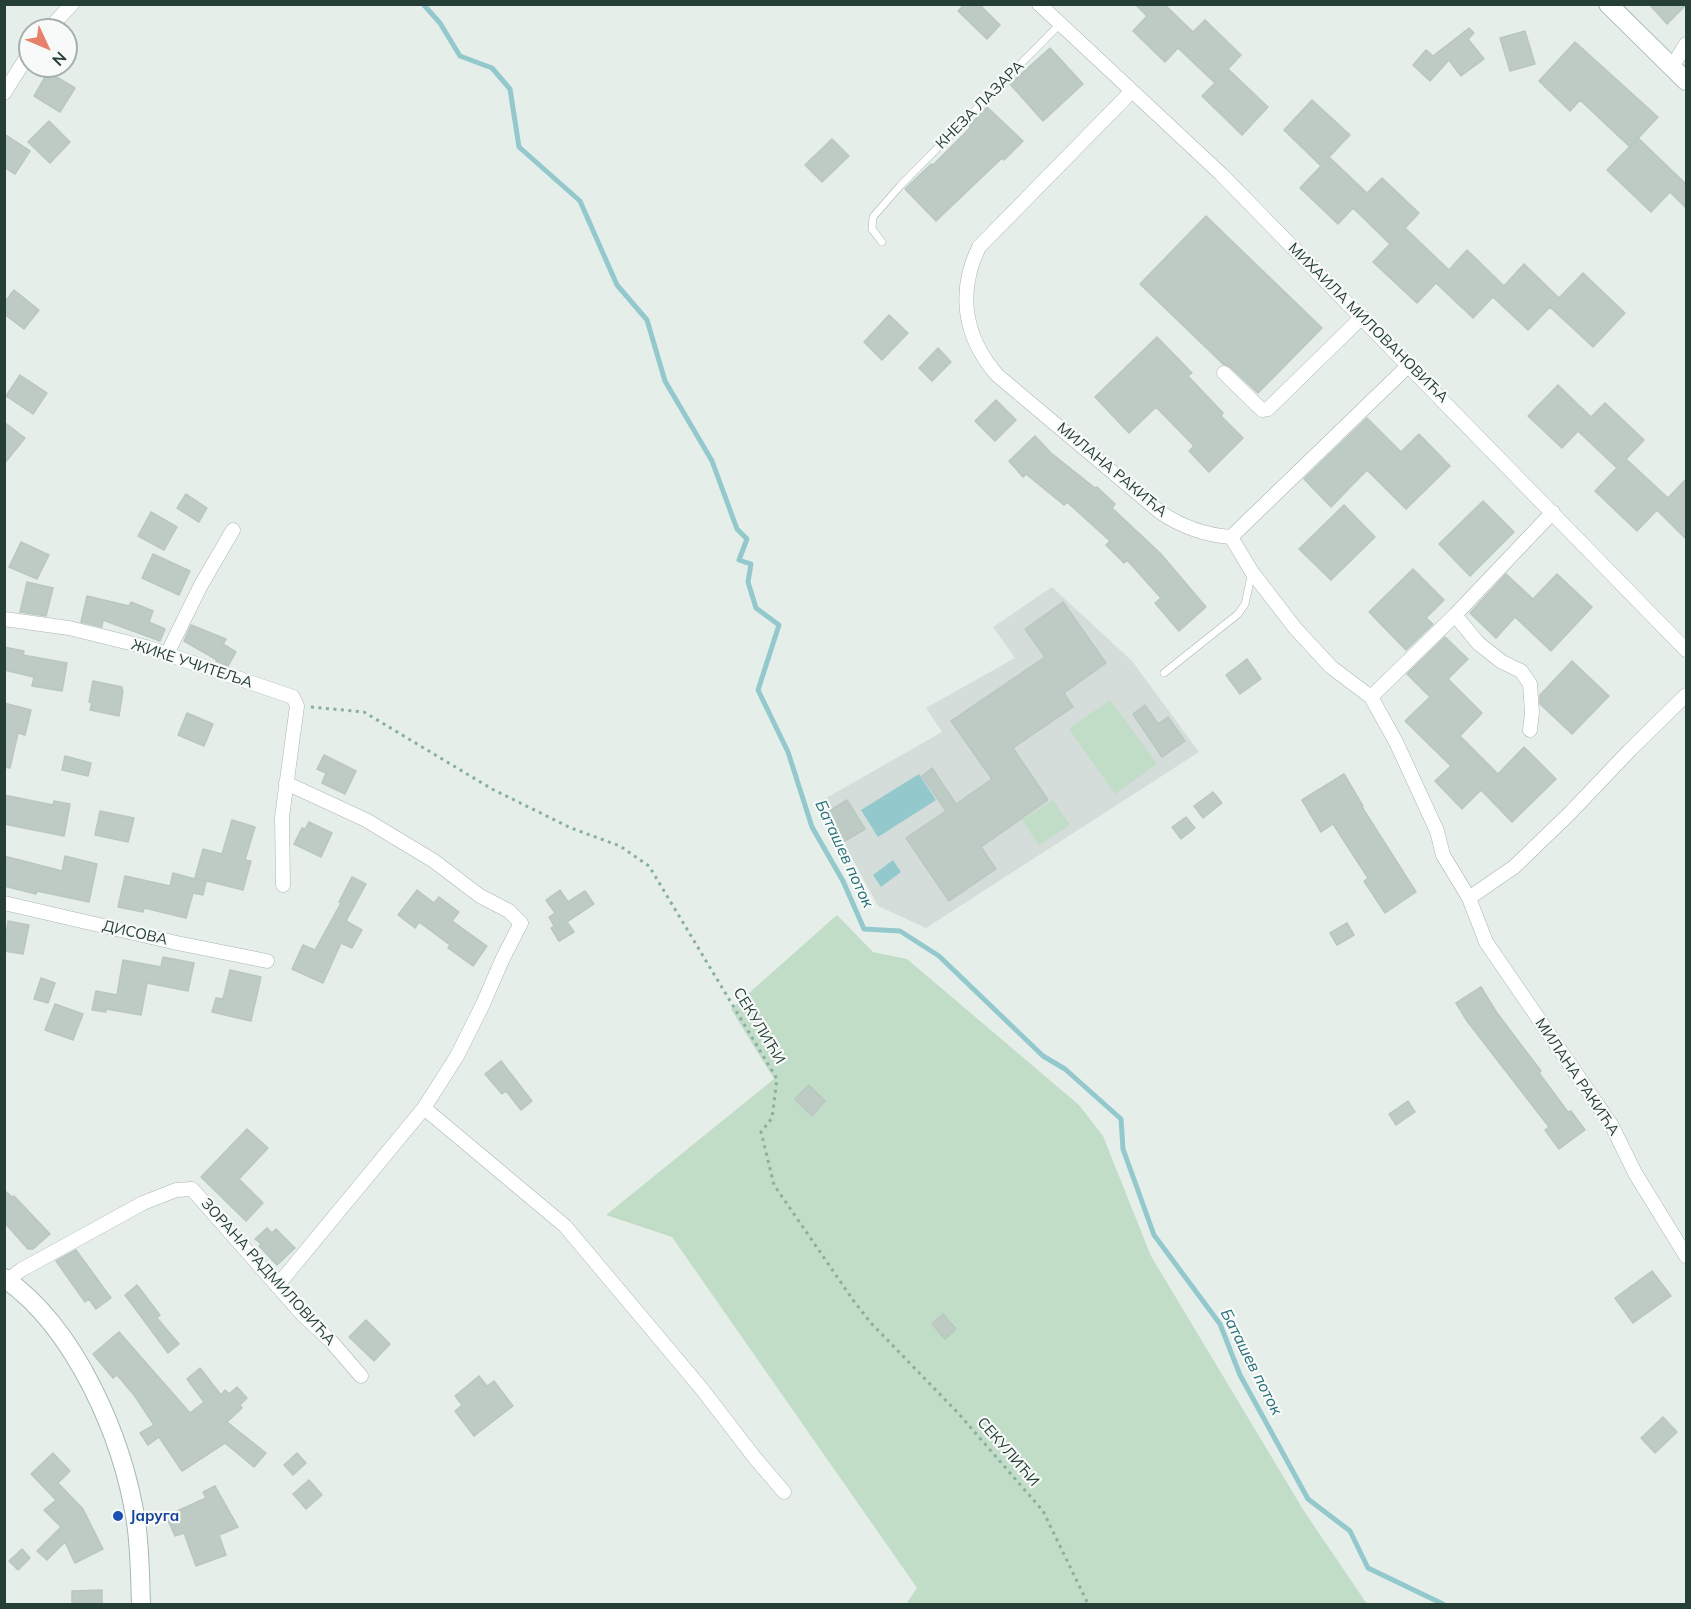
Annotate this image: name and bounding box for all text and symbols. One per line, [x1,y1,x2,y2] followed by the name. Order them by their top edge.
[18,18,78,78] north arrow
[48,48,71,70] text: N
[932,57,1028,153] street label: КНЕЗА ЛАЗАРА
[1284,239,1452,407] street label: МИХАИЛА МИЛОВАНОВИЋА
[1053,419,1171,521] street label: МИЛАНА РАКИЋА
[129,636,255,692] street label: ЖИКЕ УЧИТЕЉА
[811,797,877,911] water label: Баташев поток
[101,917,169,949] street label: ДИСОВА
[729,985,789,1067] street label: СЕКУЛИЋИ
[1531,1015,1623,1139] street label: МИЛАНА РАКИЋА
[197,1195,339,1349] street label: ЗОРАНА РАДМИЛОВИЋА
[1216,1306,1286,1418] water label: Баташев поток
[973,1414,1043,1490] street label: СЕКУЛИЋИ
[130,1507,179,1525] place label: Јаруга
[111,1509,125,1523] marker: Јаруга

